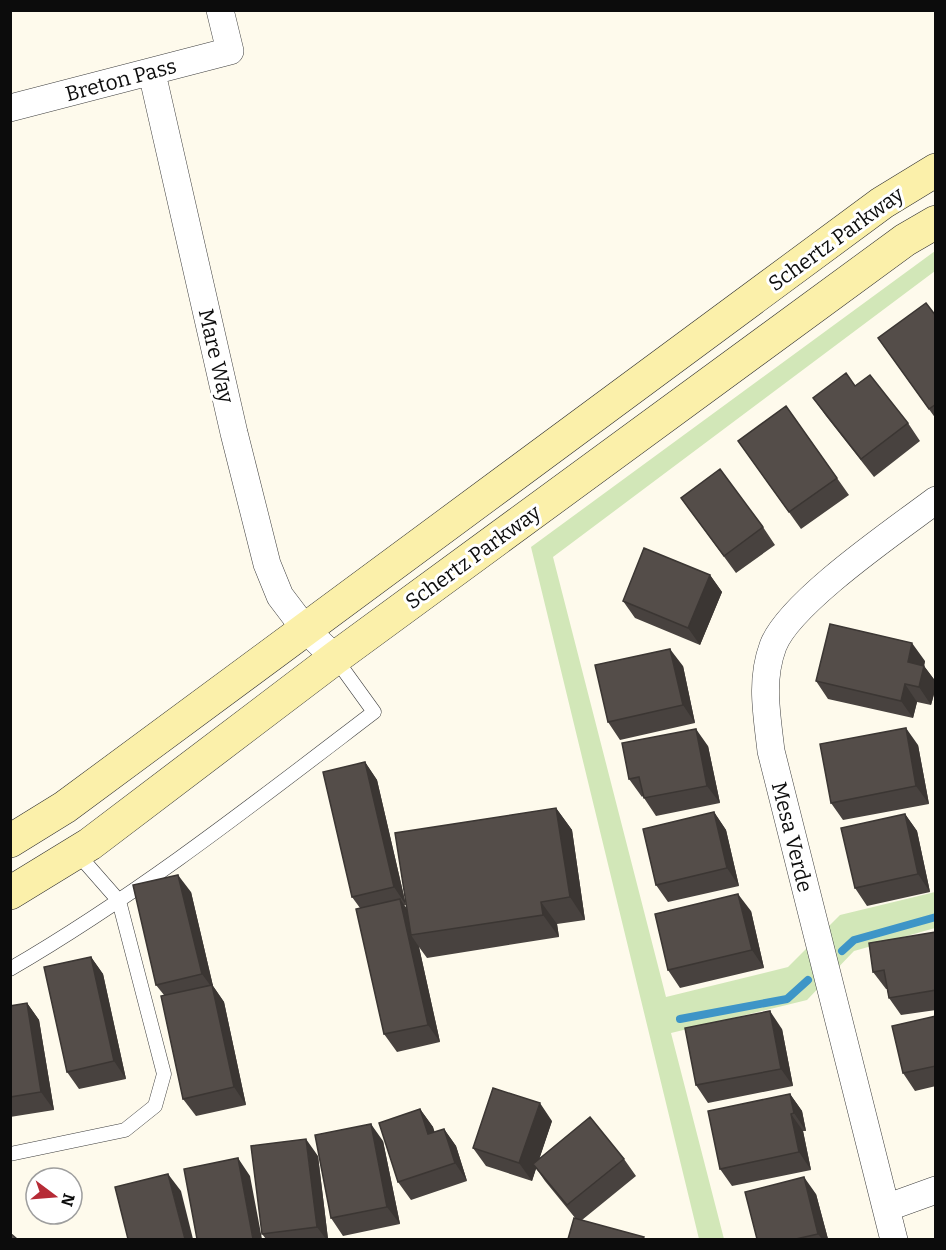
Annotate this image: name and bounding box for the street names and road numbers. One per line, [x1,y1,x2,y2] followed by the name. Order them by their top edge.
[63,53,179,107] street label: Breton Pass
[763,181,909,297] street label: Schertz Parkway
[193,306,240,407] street label: Mare Way
[400,499,546,615] street label: Schertz Parkway
[766,779,818,895] street label: Mesa Verde

